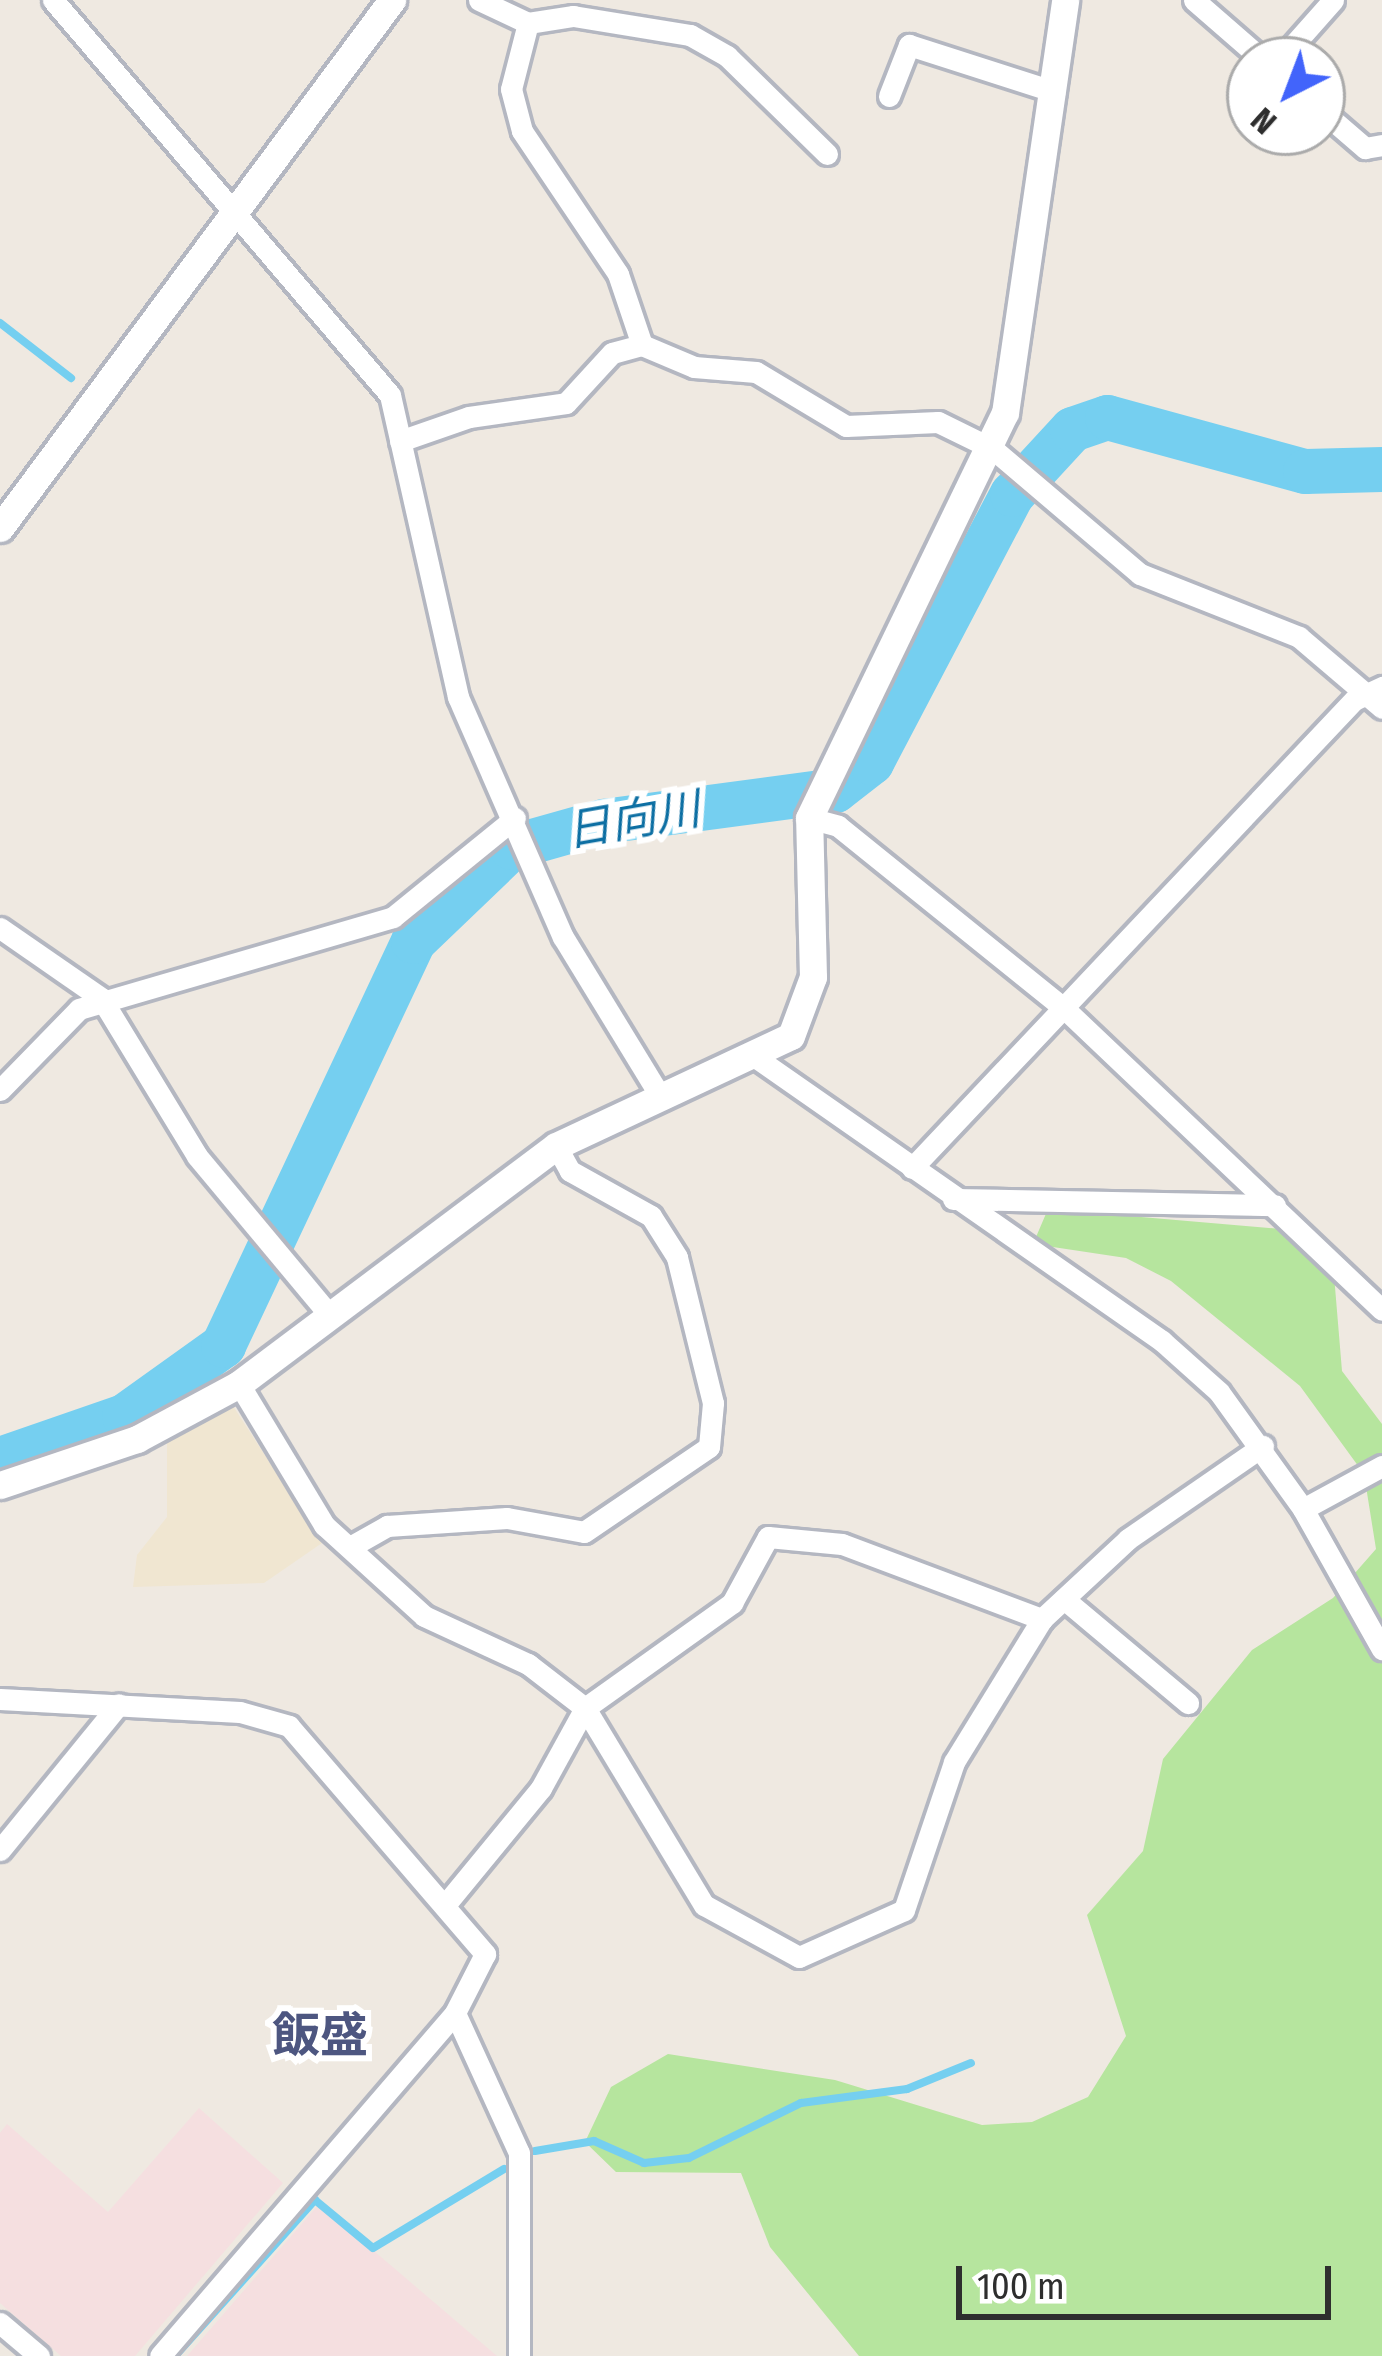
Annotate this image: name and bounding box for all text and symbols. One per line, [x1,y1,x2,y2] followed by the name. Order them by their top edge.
[1226,36,1346,156] north arrow
[1243,99,1285,142] text: N
[562,783,704,859] water label: 日向川
[272,2008,368,2066] district label: 飯盛
[962,2242,1337,2316] scale bar
[977,2265,1065,2309] text: 100 m

